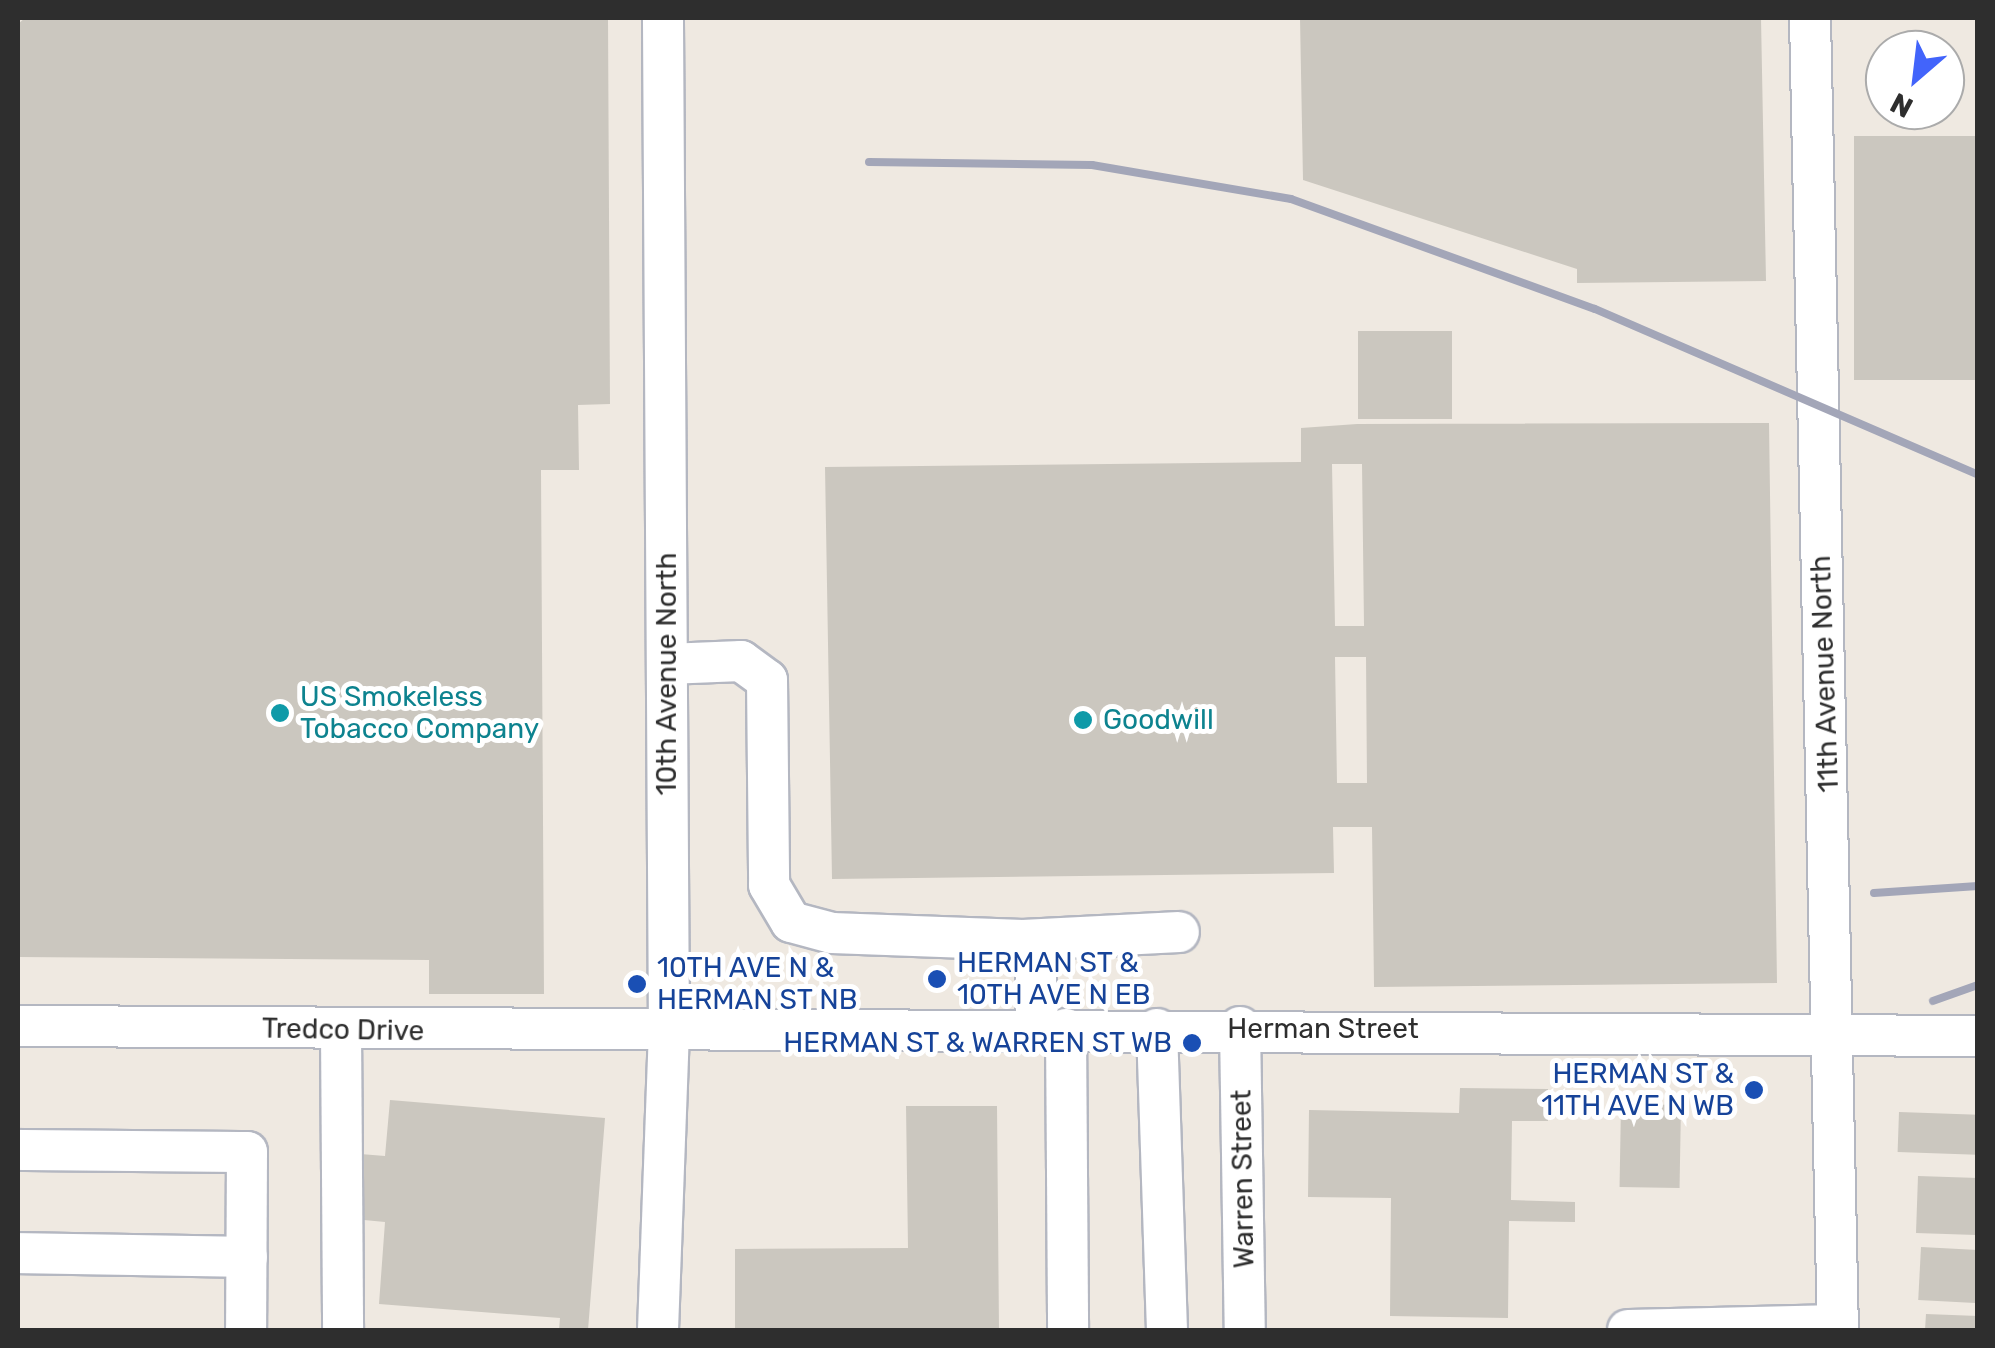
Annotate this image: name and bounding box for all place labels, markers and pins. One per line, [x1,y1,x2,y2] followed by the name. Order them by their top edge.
[300,680,539,746] place label: US Smokeless Tobacco Company
[269,702,291,724] marker: US Smokeless Tobacco Company
[1103,703,1214,737] place label: Goodwill
[1072,709,1094,731] marker: Goodwill
[957,946,1151,1012] place label: HERMAN ST & 10TH AVE N EB
[657,951,858,1017] place label: 10TH AVE N & HERMAN ST NB
[926,968,948,990] marker: HERMAN ST & 10TH AVE N EB
[626,973,648,995] marker: 10TH AVE N & HERMAN ST NB
[781,1026,1172,1060] place label: HERMAN ST & WARREN ST WB
[1181,1032,1203,1054] marker: HERMAN ST & WARREN ST WB
[1540,1057,1734,1123] place label: HERMAN ST & 11TH AVE N WB
[1743,1079,1765,1101] marker: HERMAN ST & 11TH AVE N WB

